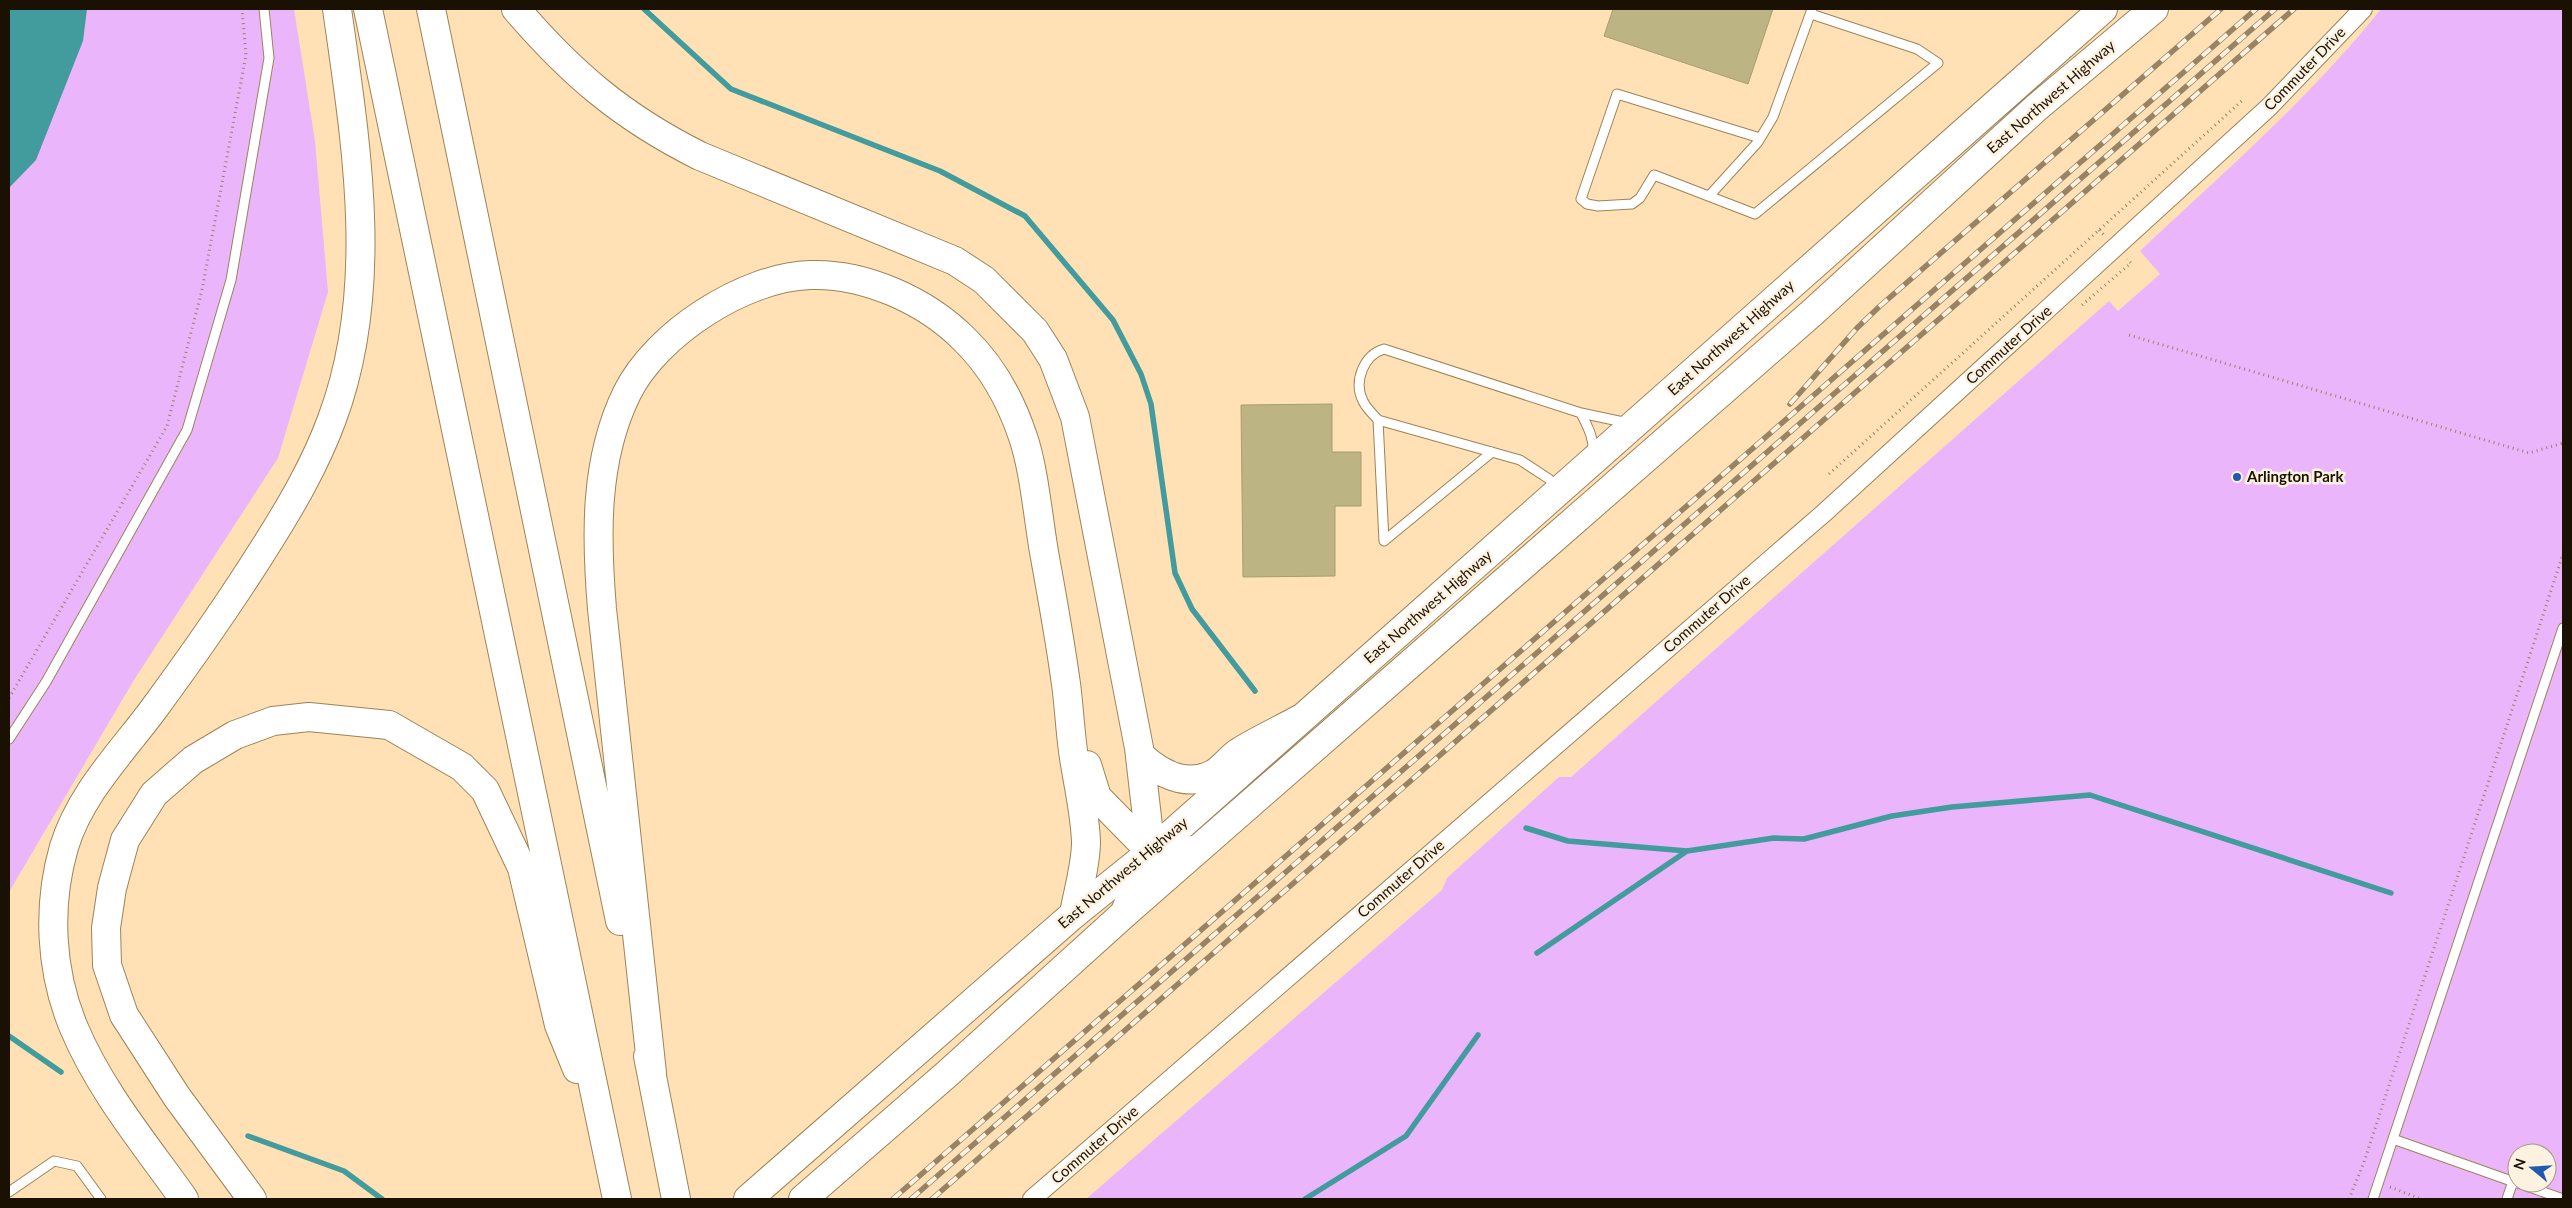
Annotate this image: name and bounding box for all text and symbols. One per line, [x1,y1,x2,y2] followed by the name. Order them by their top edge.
[2260,23,2349,114] street label: Commuter Drive
[1983,36,2118,157] street label: East Northwest Highway
[1663,276,1797,399] street label: East Northwest Highway
[1962,301,2055,388] street label: Commuter Drive
[2246,467,2344,485] place label: Arlington Park
[2231,471,2243,483] marker: Arlington Park
[1360,546,1495,667] street label: East Northwest Highway
[1659,571,1754,656] street label: Commuter Drive
[1054,813,1191,932] street label: East Northwest Highway
[1353,836,1448,921] street label: Commuter Drive
[1047,1102,1142,1187] street label: Commuter Drive
[2507,1143,2557,1193] north arrow
[2509,1156,2529,1172] text: N

